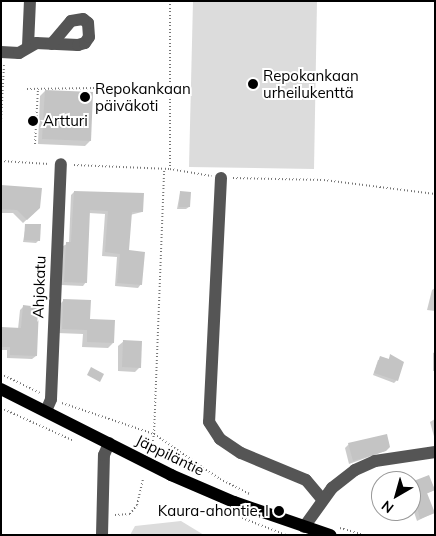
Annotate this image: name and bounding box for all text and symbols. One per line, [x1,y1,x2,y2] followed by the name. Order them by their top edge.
[263,66,359,101] place label: Repokankaan urheilukenttä
[247,78,259,90] marker: Repokankaan urheilukenttä
[95,79,191,114] place label: Repokankaan päiväkoti
[79,91,91,103] marker: Repokankaan päiväkoti
[43,112,88,130] place label: Artturi
[27,115,39,127] marker: Artturi
[29,255,49,319] street label: Ahjokatu
[133,431,207,479] street label: Jäppiläntie
[371,471,421,521] north arrow
[378,497,397,517] text: N
[158,502,269,520] place label: Kaura-ahontie, I
[273,505,285,517] marker: Kaura-ahontie, I

